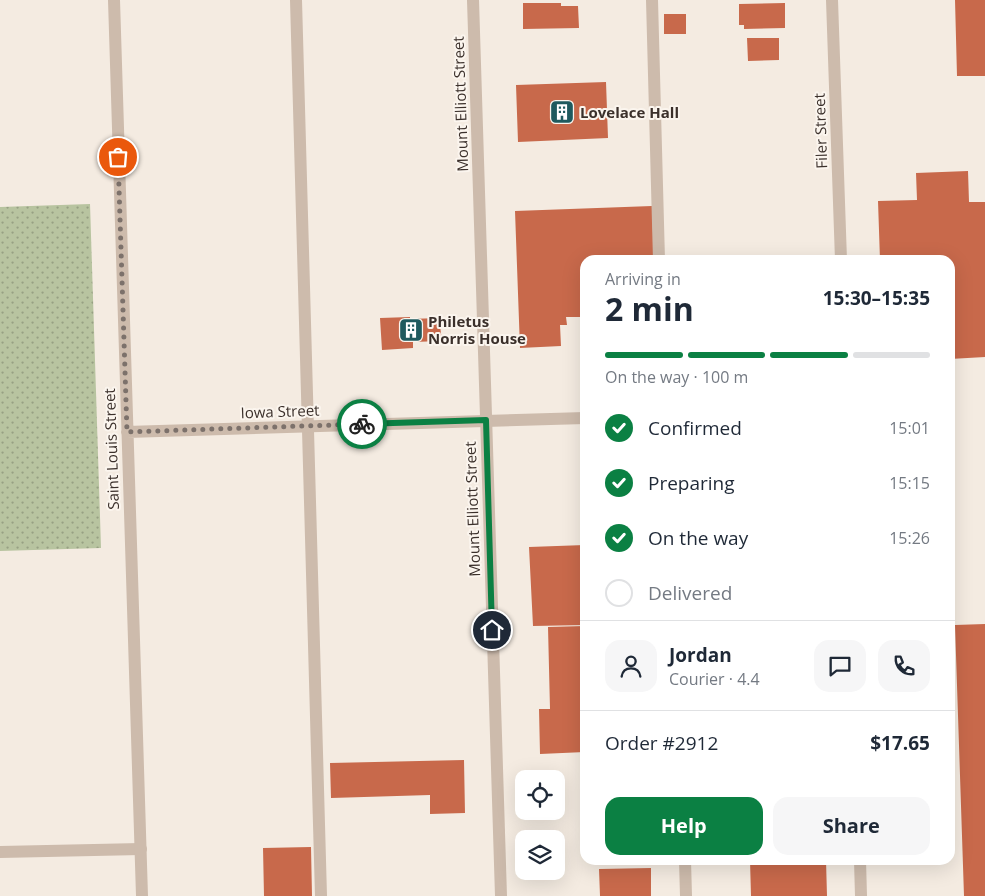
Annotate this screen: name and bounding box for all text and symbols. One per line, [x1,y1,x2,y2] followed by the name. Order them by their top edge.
[448,36,472,172] street label: Mount Elliott Street
[809,93,831,169] street label: Filer Street
[549,99,575,125] building icon: Lovelace Hall
[580,102,679,122] place label: Lovelace Hall
[97,136,139,178] pin
[104,143,132,171] icon: bag
[605,268,681,290] text: Arriving in
[823,285,930,311] text: 15:30–15:35
[605,287,694,330] text: 2 min
[428,311,526,348] place label: Philetus Norris House
[398,317,424,343] building icon: Philetus Norris House
[605,366,748,388] text: On the way · 100 m
[99,388,123,510] street label: Saint Louis Street
[337,399,387,449] courier
[240,400,320,422] street label: Iowa Street
[348,410,376,438] icon: bike
[605,414,633,442] icon: check
[648,415,742,441] text: Confirmed
[889,417,930,439] text: 15:01
[460,441,484,577] street label: Mount Elliott Street
[605,469,633,497] icon: check
[648,470,735,496] text: Preparing
[889,472,930,494] text: 15:15
[605,524,633,552] icon: check
[648,525,748,551] text: On the way
[889,527,930,549] text: 15:26
[648,580,732,606] text: Delivered
[471,609,513,651] pin
[478,616,506,644] icon: home
[605,640,657,692] button: person
[814,640,866,692] button: chat
[878,640,930,692] button: phone
[669,642,732,668] text: Jordan
[669,668,760,690] text: Courier · 4.4
[605,730,718,756] text: Order #2912
[870,730,930,756] text: $17.65
[515,770,565,880] map controls
[515,770,565,820] button: locate
[605,797,763,855] button: Help
[773,797,930,855] button: Share
[515,830,565,880] button: layers

